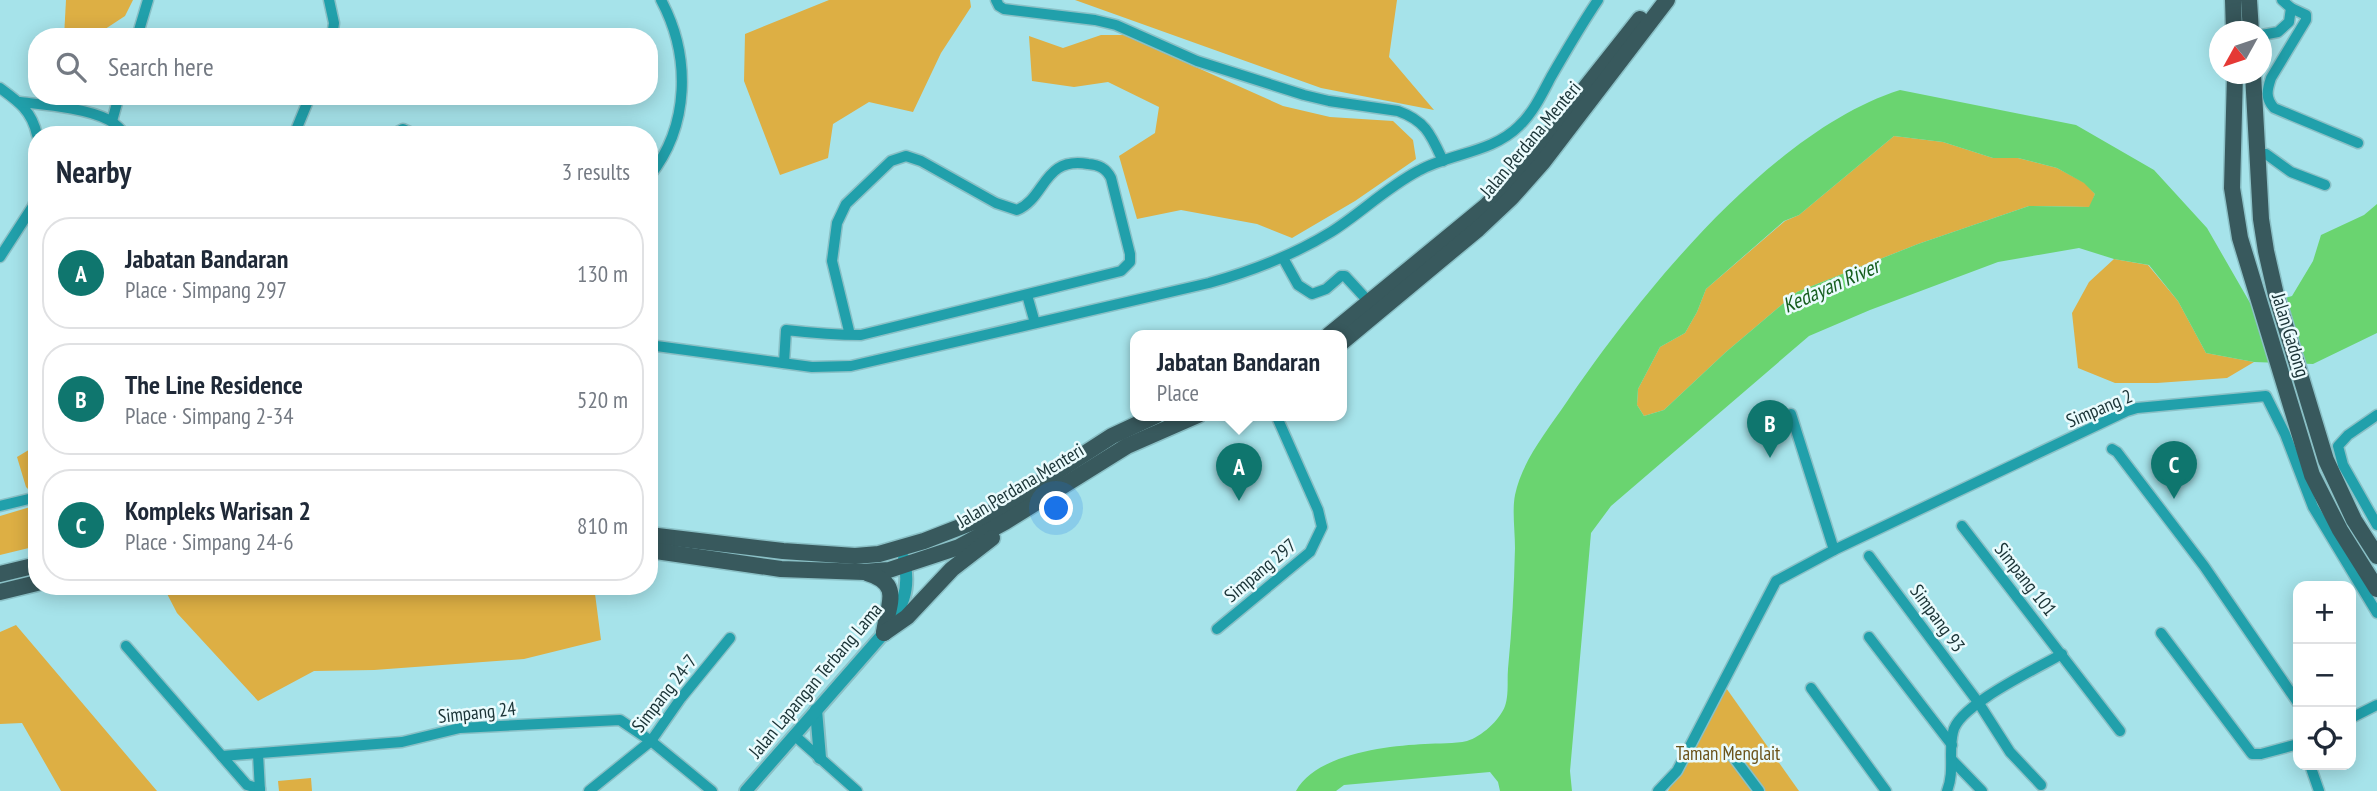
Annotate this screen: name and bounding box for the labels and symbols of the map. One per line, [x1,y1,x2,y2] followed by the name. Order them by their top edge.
[2209,21,2272,84] north arrow
[1474,76,1585,203] street label: Jalan Perdana Menteri
[1778,251,1886,319] water label: Kedayan River
[2267,289,2315,380] street label: Jalan Gadong
[2062,383,2136,433] street label: Simpang 2
[1747,400,1793,458] pin: B
[951,438,1088,533] street label: Jalan Perdana Menteri
[2151,441,2197,499] pin: C
[1216,443,1262,501] pin: A
[1039,491,1073,525] your location
[1219,533,1301,607] street label: Simpang 297
[1990,537,2062,621] street label: Simpang 101
[1905,579,1971,657] street label: Simpang 93
[743,598,887,763] street label: Jalan Lapangan Terbang Lama
[626,649,702,737] street label: Simpang 24-7
[437,696,518,728] street label: Simpang 24
[1676,741,1781,765] park label: Taman Menglait

